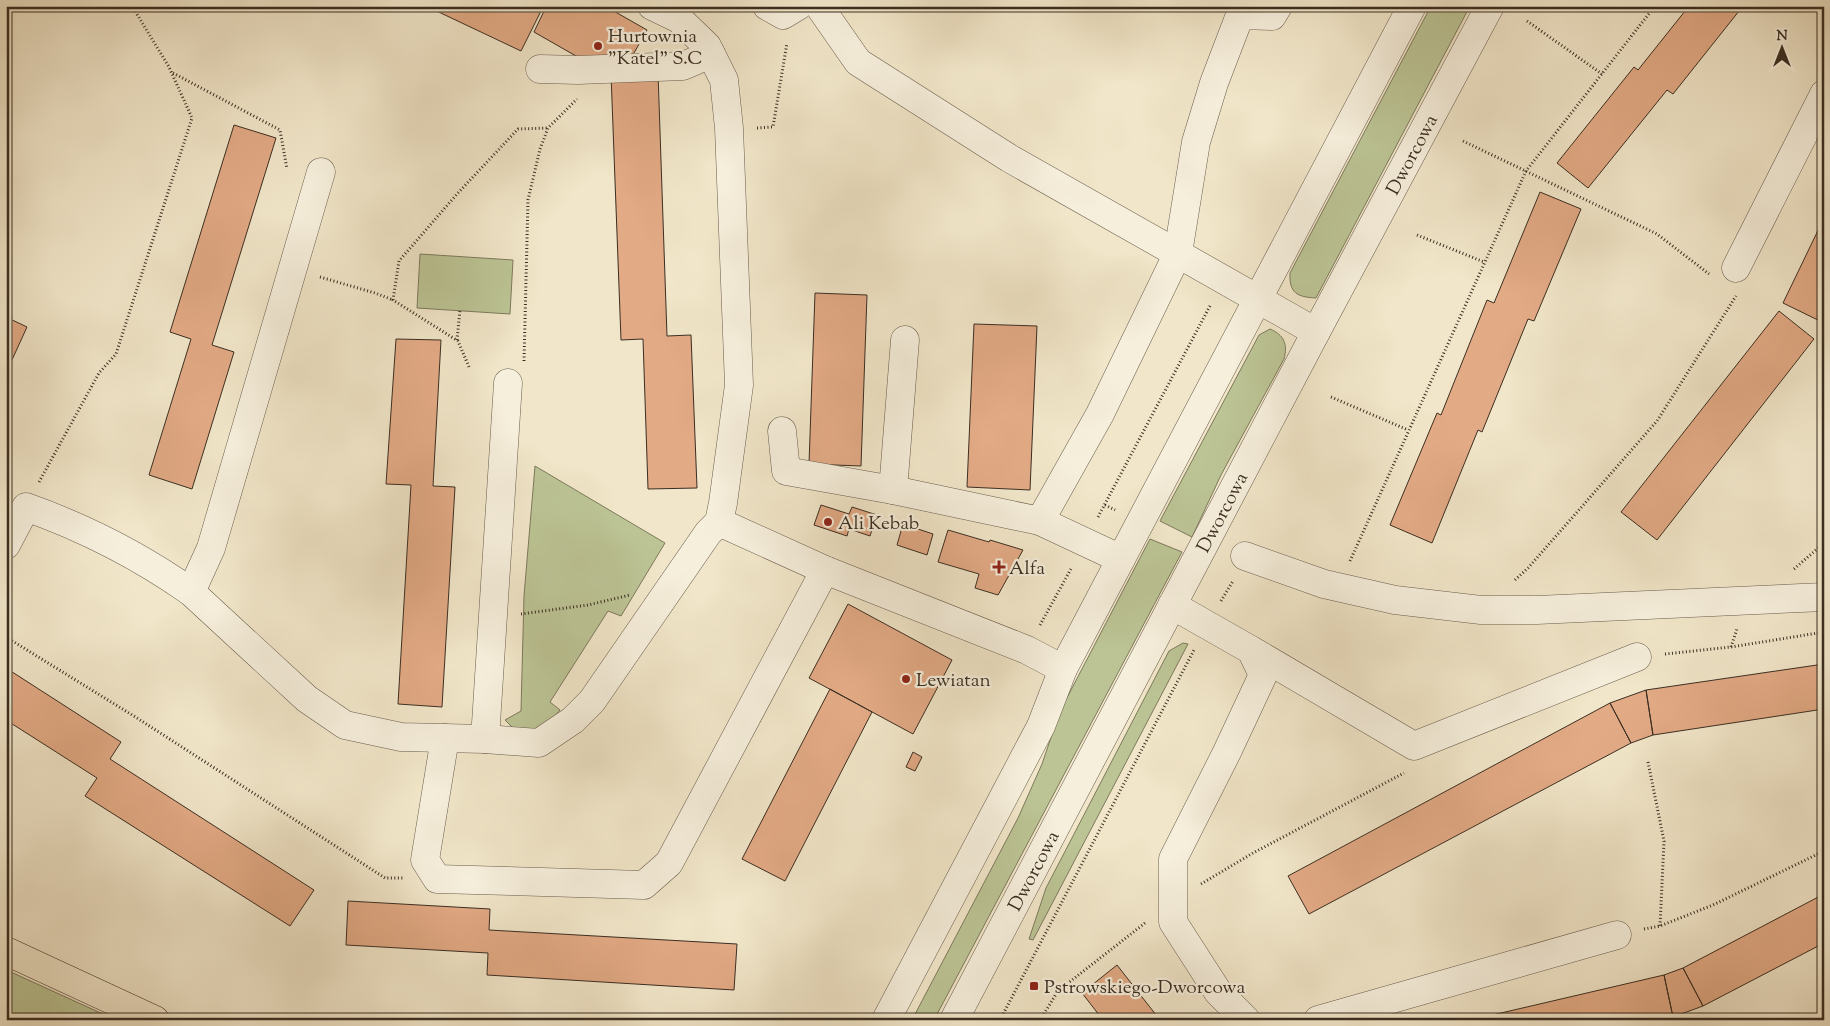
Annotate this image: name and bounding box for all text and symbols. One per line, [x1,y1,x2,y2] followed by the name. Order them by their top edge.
[1758,22,1808,72] north arrow
[608,24,703,73] place label: Hurtownia "Katel" S.C
[1776,27,1788,47] text: N
[592,40,604,52] marker: Hurtownia "Katel" S.C
[1381,110,1446,200] street label: Dworcowa
[1191,468,1256,558] street label: Dworcowa
[838,511,919,538] place label: Ali Kebab
[822,516,834,528] marker: Ali Kebab
[1009,556,1045,583] place label: Alfa
[993,561,1005,573] marker: Alfa
[916,668,991,695] place label: Lewiatan
[900,673,912,685] marker: Lewiatan
[1003,826,1067,917] street label: Dworcowa
[1044,975,1245,1002] place label: Pstrowskiego-Dworcowa
[1028,980,1040,992] marker: Pstrowskiego-Dworcowa

